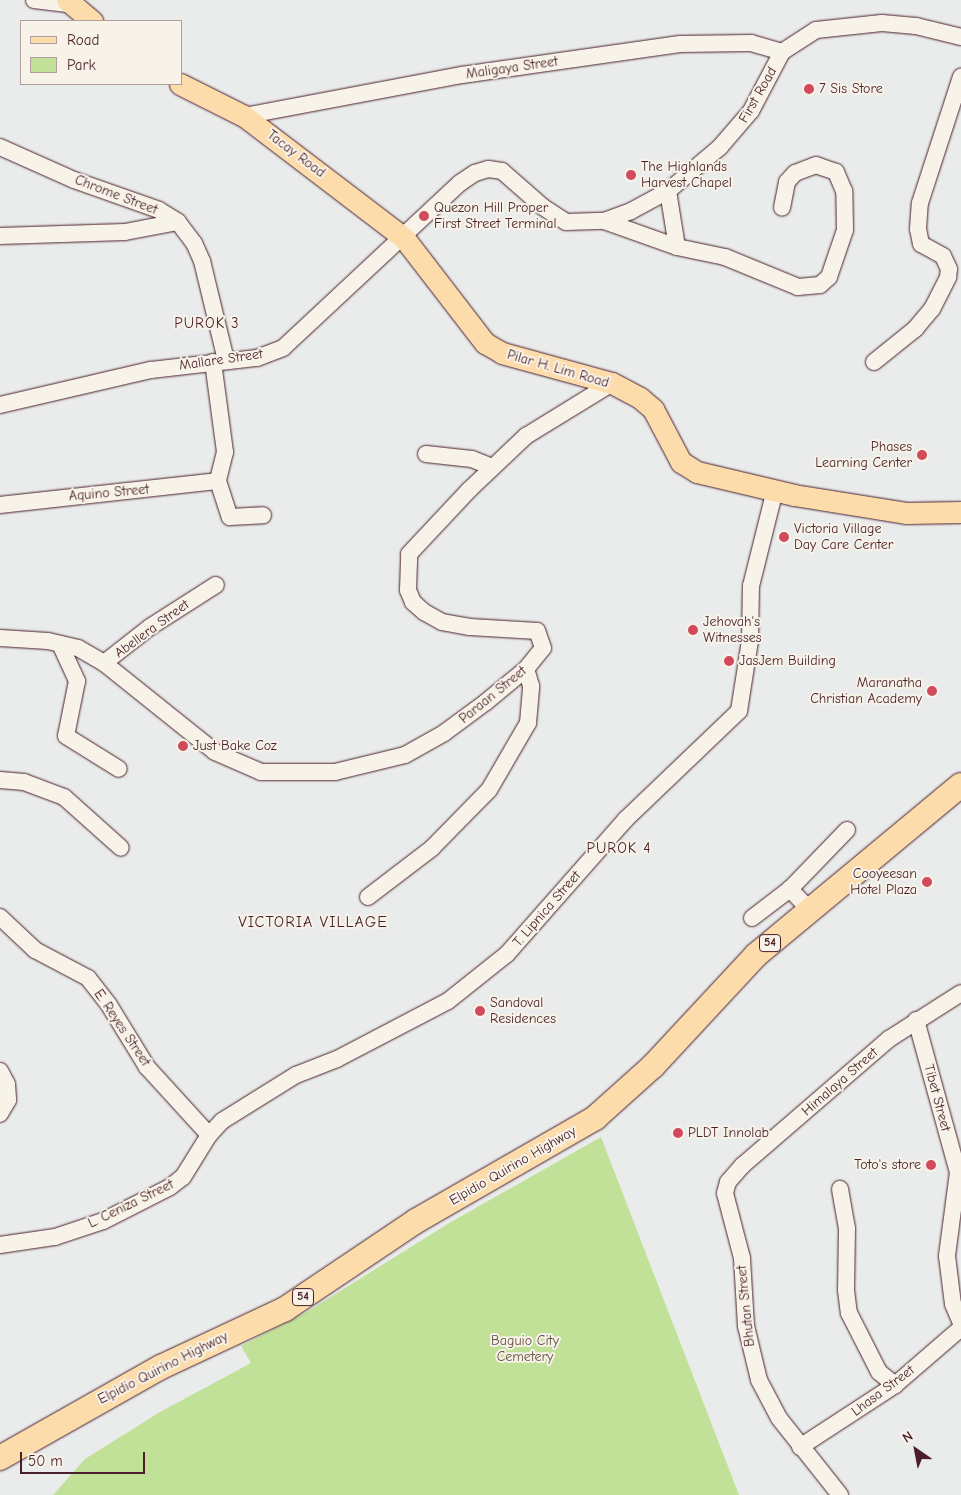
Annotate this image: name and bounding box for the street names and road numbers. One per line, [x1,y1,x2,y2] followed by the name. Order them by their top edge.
[465,53,559,83] street label: Maligaya Street
[735,64,781,126] street label: First Road
[264,127,328,181] street label: Tacay Road
[72,172,160,218] street label: Chrome Street
[178,346,264,374] street label: Mallare Street
[505,346,611,392] street label: Pilar H. Lim Road
[68,481,150,505] street label: Aquino Street
[111,596,193,662] street label: Abellera Street
[456,663,530,727] street label: Paraan Street
[509,868,585,950] street label: T. Lipnica Street
[759,934,781,952] road number: 54
[90,986,154,1070] street label: E. Reyes Street
[798,1044,882,1120] street label: Himalaya Street
[920,1063,954,1133] street label: Tibet Street
[447,1123,579,1209] street label: Elpidio Quirino Highway
[85,1176,177,1232] street label: L. Ceniza Street
[733,1265,759,1347] street label: Bhutan Street
[292,1288,314,1306] road number: 54
[95,1328,231,1408] street label: Elpidio Quirino Highway
[848,1362,918,1420] street label: Lhasa Street

